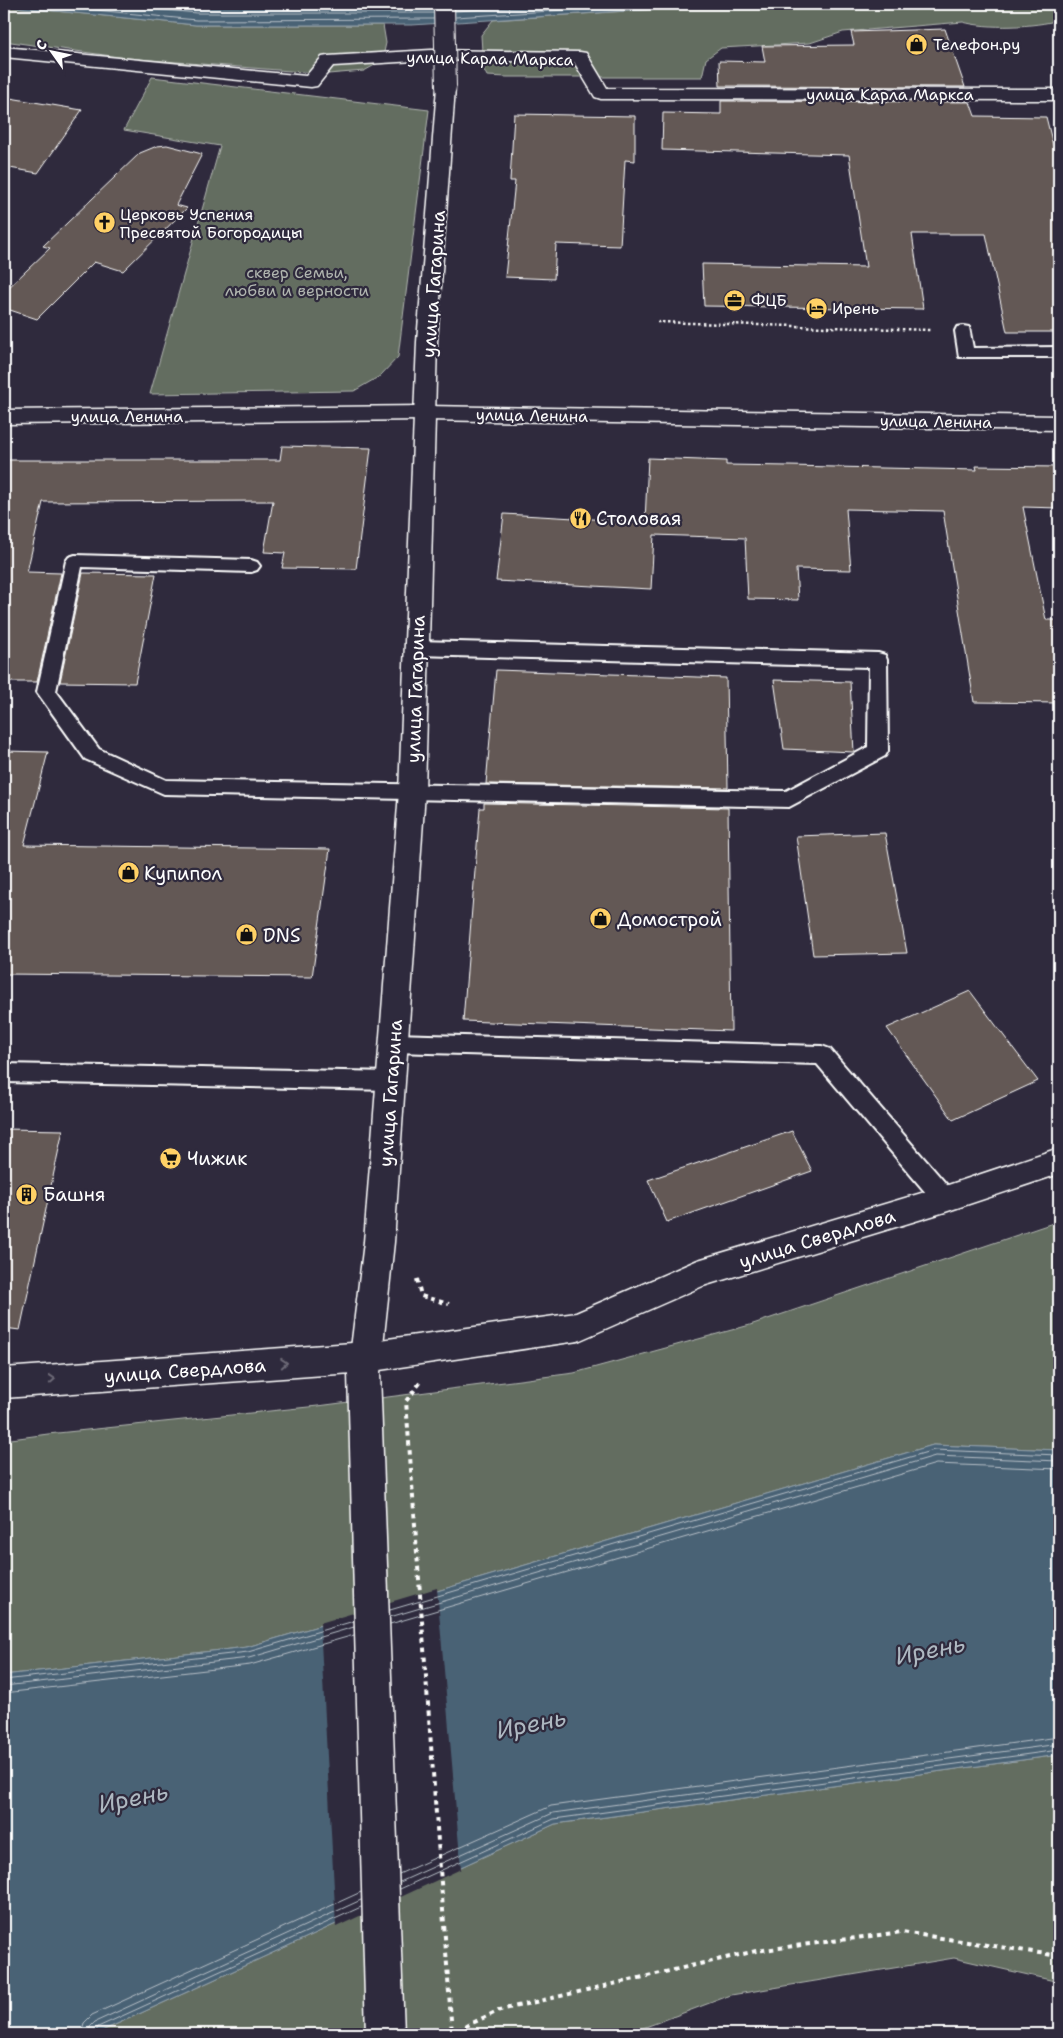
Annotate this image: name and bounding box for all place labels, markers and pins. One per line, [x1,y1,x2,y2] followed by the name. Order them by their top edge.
[905,32,929,56] shop icon: Телефон.ру
[933,34,1020,55] place label: Телефон.ру
[120,204,303,243] place label: Церковь Успения Пресвятой Богородицы
[92,211,116,235] church icon: Церковь Успения Пресвятой Богородицы
[723,288,747,312] office icon: ФЦБ
[751,290,787,311] place label: ФЦБ
[804,296,828,320] hotel icon: Ирень
[832,298,879,319] place label: Ирень
[568,506,592,530] restaurant icon: Столовая
[596,506,681,531] place label: Столовая
[116,861,140,885] shop icon: Купипол
[144,861,223,886] place label: Купипол
[589,907,613,931] shop icon: Домострой
[617,907,722,932] place label: Домострой
[235,923,259,947] shop icon: DNS
[263,923,300,948] place label: DNS
[159,1146,183,1170] supermarket icon: Чижик
[187,1146,247,1171] place label: Чижик
[15,1182,39,1206] building icon: Башня
[43,1182,105,1207] place label: Башня

